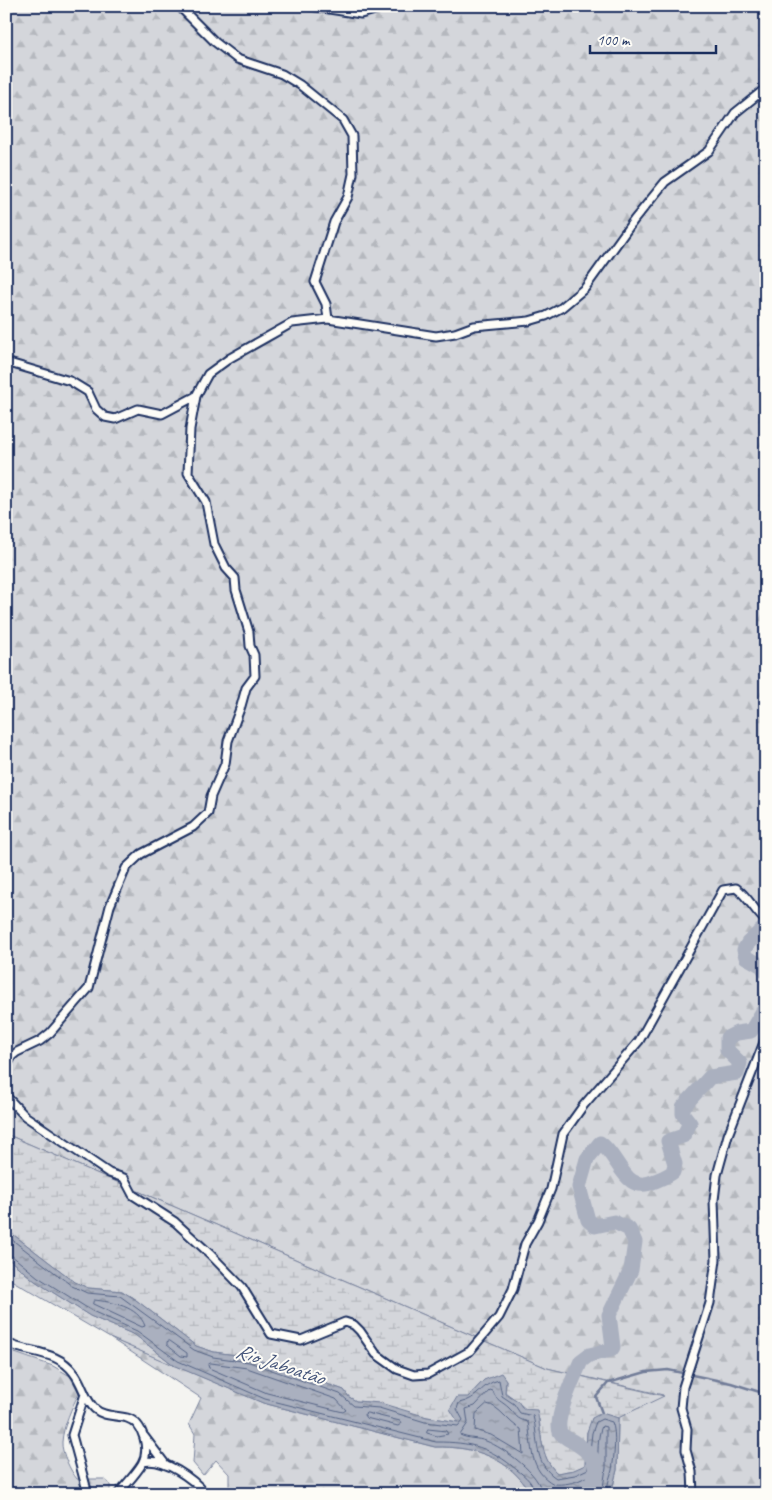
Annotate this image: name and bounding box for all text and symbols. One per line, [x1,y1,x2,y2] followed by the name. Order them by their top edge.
[590,22,716,54] scale bar
[597,31,631,50] text: 100 m
[233,1338,330,1391] water label: Rio Jaboatão

